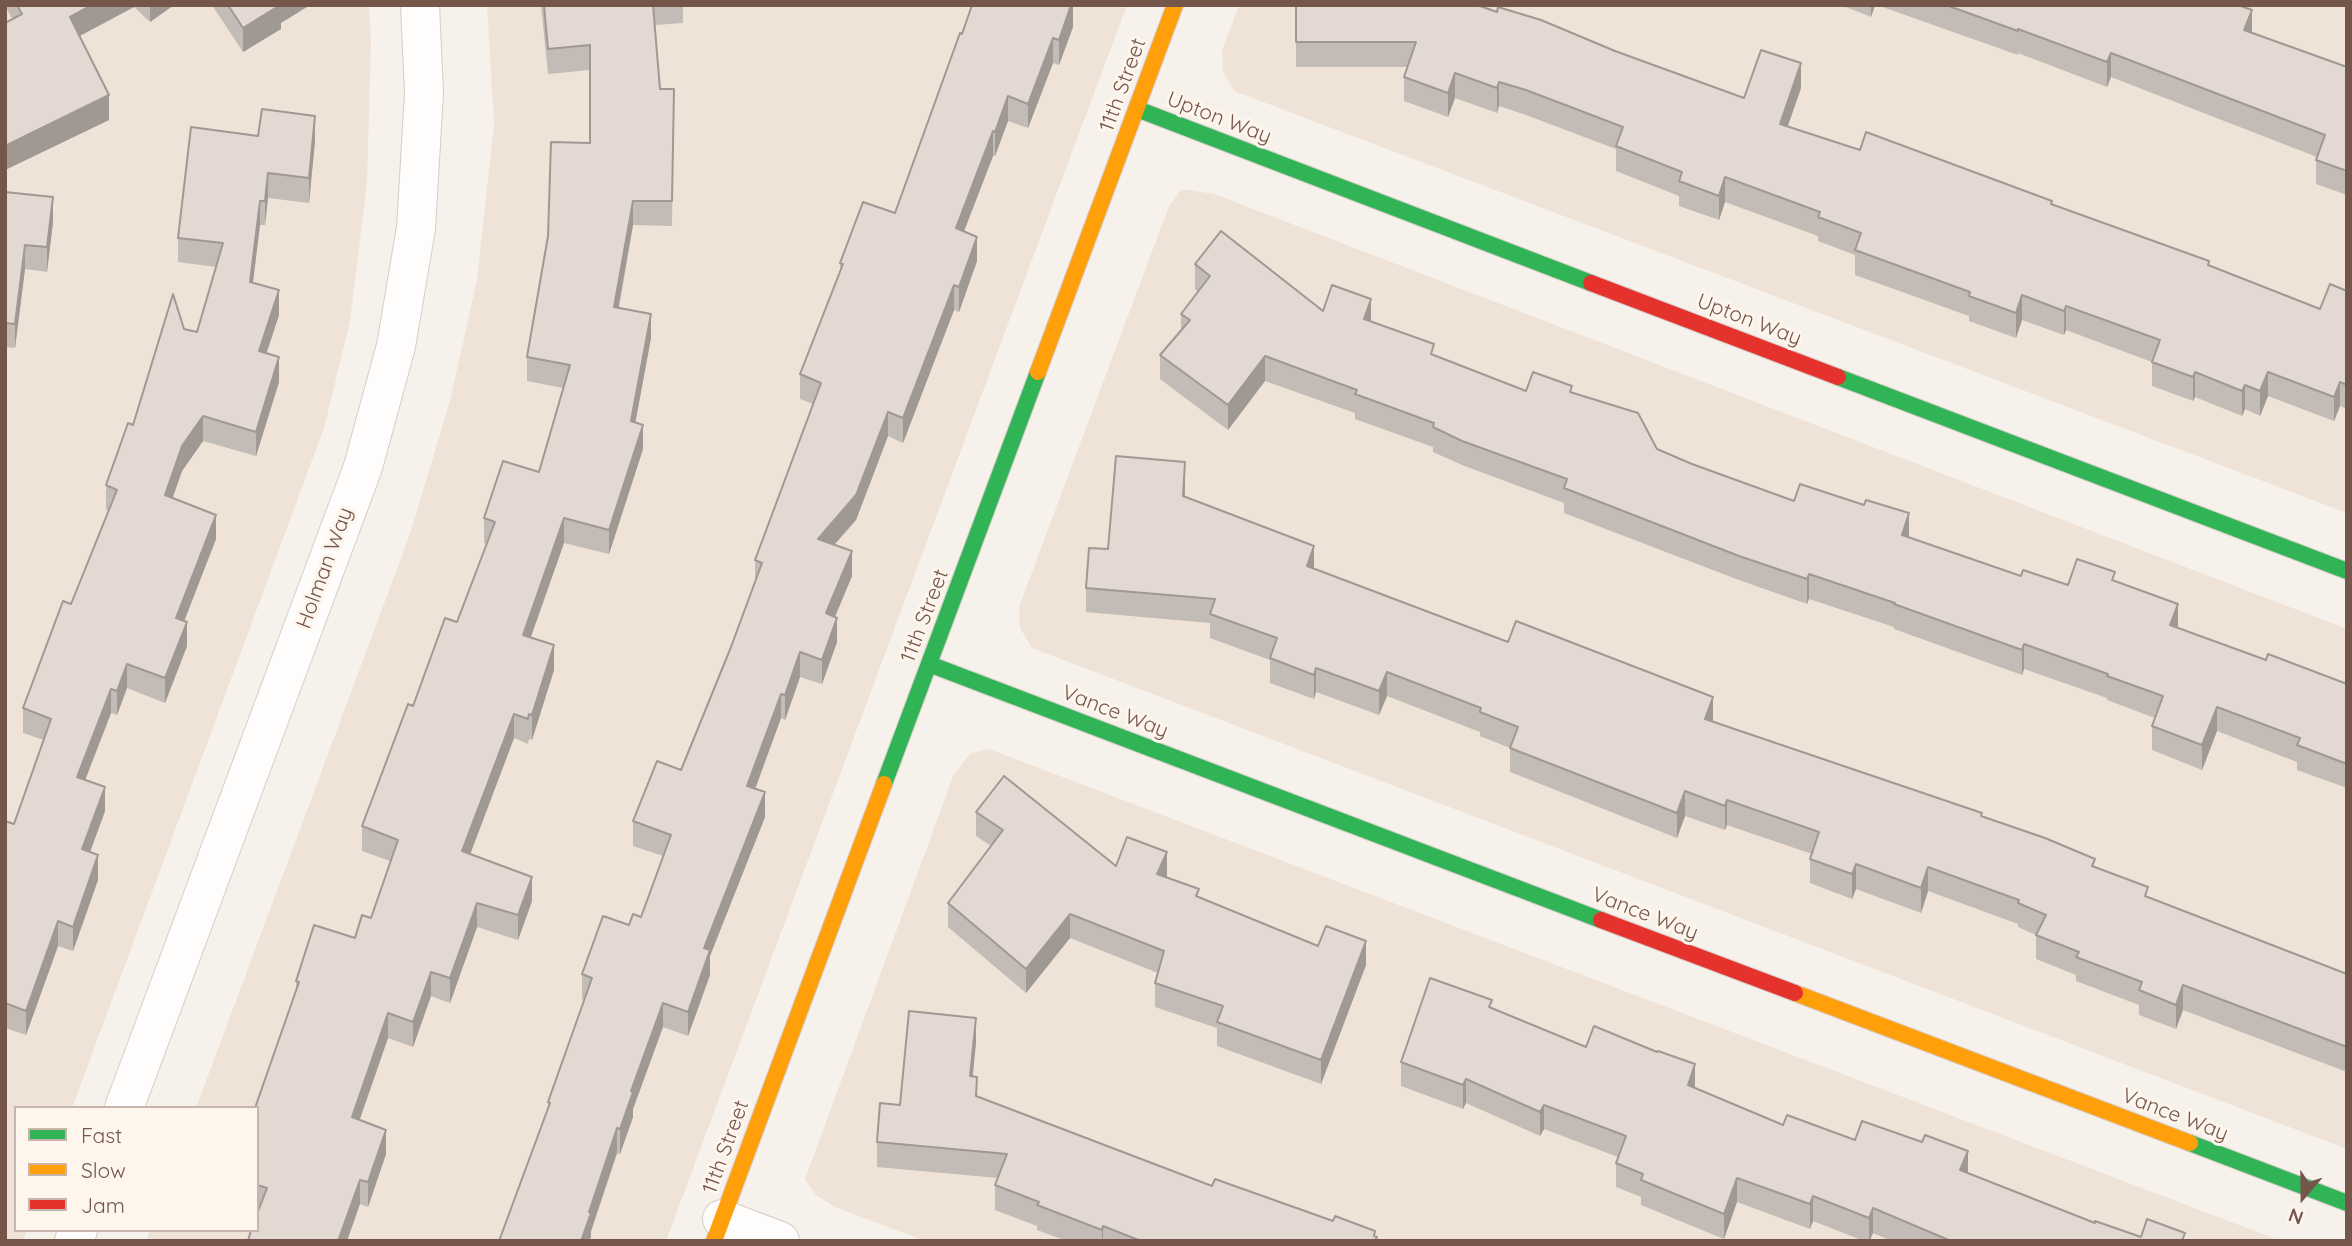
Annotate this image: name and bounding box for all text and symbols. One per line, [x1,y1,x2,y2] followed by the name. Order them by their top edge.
[1094,35,1152,135] street label: 11th Street
[1163,87,1275,149] street label: Upton Way
[1693,289,1805,351] street label: Upton Way
[291,504,359,632] street label: Holman Way
[896,566,954,666] street label: 11th Street
[1058,680,1172,744] street label: Vance Way
[1588,882,1702,946] street label: Vance Way
[2118,1083,2232,1147] street label: Vance Way
[697,1097,755,1197] street label: 11th Street
[14,1106,259,1232] legend
[81,1122,122,1148] text: Fast
[81,1157,126,1183] text: Slow
[2268,1162,2338,1232] north arrow
[81,1192,125,1218] text: Jam
[2285,1203,2306,1230] text: N

